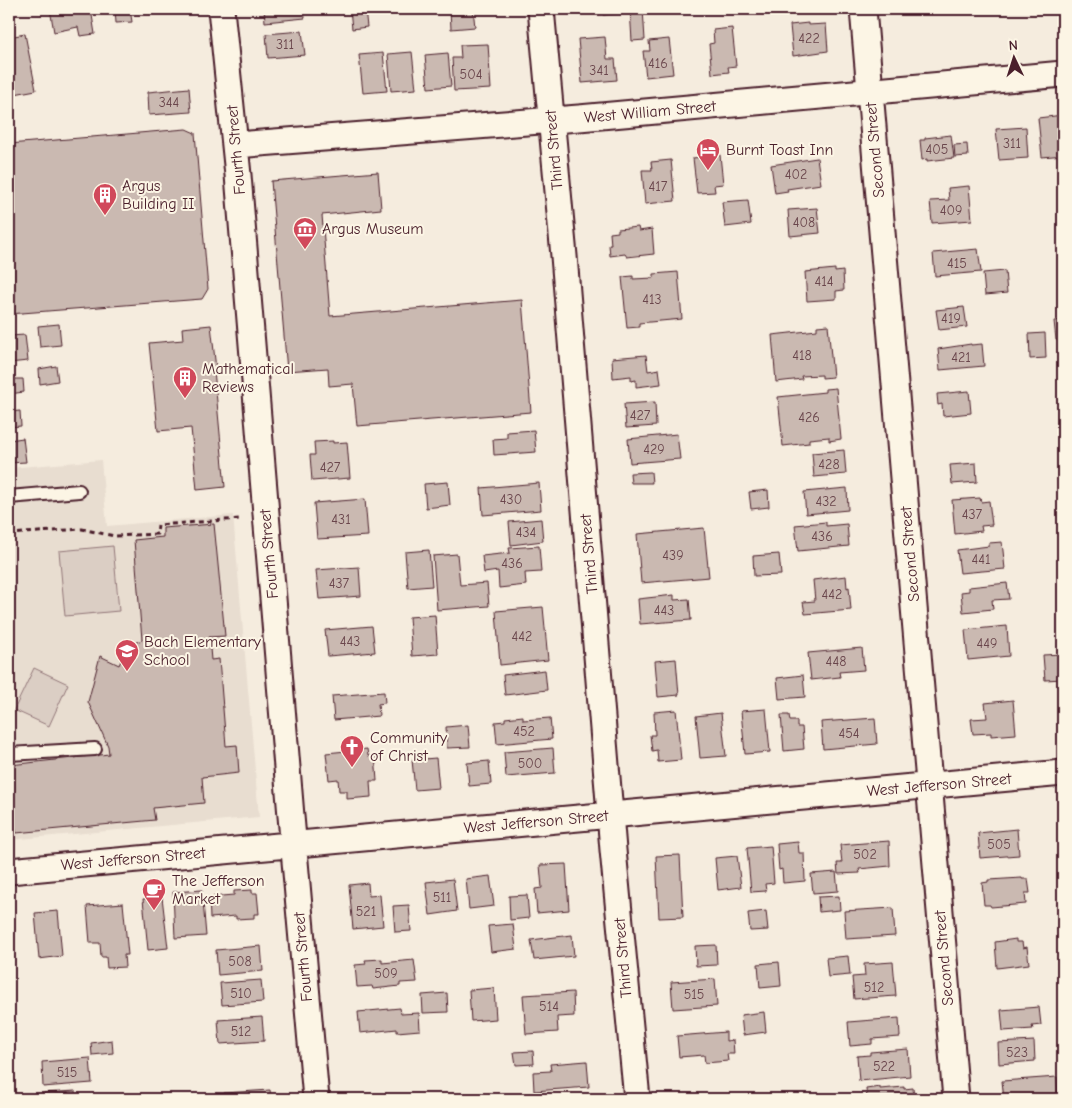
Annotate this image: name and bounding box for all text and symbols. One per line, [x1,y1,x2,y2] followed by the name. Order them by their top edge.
[798,30,820,47] house number: 422
[990,32,1040,82] north arrow
[276,36,294,53] house number: 311
[1008,37,1018,54] text: N
[648,55,668,72] house number: 416
[589,62,609,79] house number: 341
[460,66,483,83] house number: 504
[159,94,180,111] house number: 344
[583,97,717,127] street label: West William Street
[862,101,888,198] street label: Second Street
[223,104,249,196] street label: Fourth Street
[541,109,566,191] street label: Third Street
[1003,135,1021,152] house number: 311
[695,137,721,171] hotel icon: Burnt Toast Inn
[726,141,833,159] place label: Burnt Toast Inn
[926,141,948,158] house number: 405
[785,166,807,183] house number: 402
[122,177,195,213] place label: Argus Building II
[649,178,668,195] house number: 417
[92,182,118,216] building icon: Argus Building II
[940,202,962,219] house number: 409
[793,214,815,231] house number: 408
[292,216,318,250] museum icon: Argus Museum
[322,220,423,238] place label: Argus Museum
[947,255,967,272] house number: 415
[814,273,834,290] house number: 414
[642,291,662,308] house number: 413
[941,310,961,327] house number: 419
[792,347,812,364] house number: 418
[951,349,971,366] house number: 421
[202,360,294,396] place label: Mathematical Reviews
[172,365,198,399] building icon: Mathematical Reviews
[630,407,651,424] house number: 427
[798,409,820,426] house number: 426
[643,441,665,458] house number: 429
[818,456,840,473] house number: 428
[320,459,341,476] house number: 427
[500,491,522,508] house number: 430
[815,493,837,510] house number: 432
[897,505,923,602] street label: Second Street
[962,506,983,523] house number: 437
[256,508,282,600] street label: Fourth Street
[331,511,351,528] house number: 431
[576,513,601,595] street label: Third Street
[516,524,537,541] house number: 434
[811,528,833,545] house number: 436
[662,547,684,564] house number: 439
[971,551,991,568] house number: 441
[501,555,523,572] house number: 436
[329,575,350,592] house number: 437
[822,586,842,603] house number: 442
[654,602,674,619] house number: 443
[512,628,532,645] house number: 442
[144,633,262,669] place label: Bach Elementary School
[340,633,360,650] house number: 443
[977,635,998,652] house number: 449
[114,638,140,672] school or university icon: Bach Elementary School
[826,653,846,670] house number: 448
[513,723,535,740] house number: 452
[838,725,860,742] house number: 454
[370,729,448,765] place label: Community of Christ
[339,734,365,768] church icon: Community of Christ
[518,755,542,772] house number: 500
[866,770,1012,800] street label: West Jefferson Street
[463,807,609,837] street label: West Jefferson Street
[987,836,1011,853] house number: 505
[60,844,206,874] street label: West Jefferson Street
[853,846,877,863] house number: 502
[172,872,265,908] place label: The Jefferson Market
[141,877,167,911] cafe icon: The Jefferson Market
[433,889,451,906] house number: 511
[356,903,376,920] house number: 521
[931,909,957,1006] street label: Second Street
[290,911,316,1003] street label: Fourth Street
[610,917,635,999] street label: Third Street
[228,953,252,970] house number: 508
[374,965,398,982] house number: 509
[864,979,884,996] house number: 512
[230,985,252,1002] house number: 510
[684,986,704,1003] house number: 515
[539,998,559,1015] house number: 514
[231,1023,251,1040] house number: 512
[1006,1044,1028,1061] house number: 523
[873,1058,895,1075] house number: 522
[57,1064,77,1081] house number: 515

